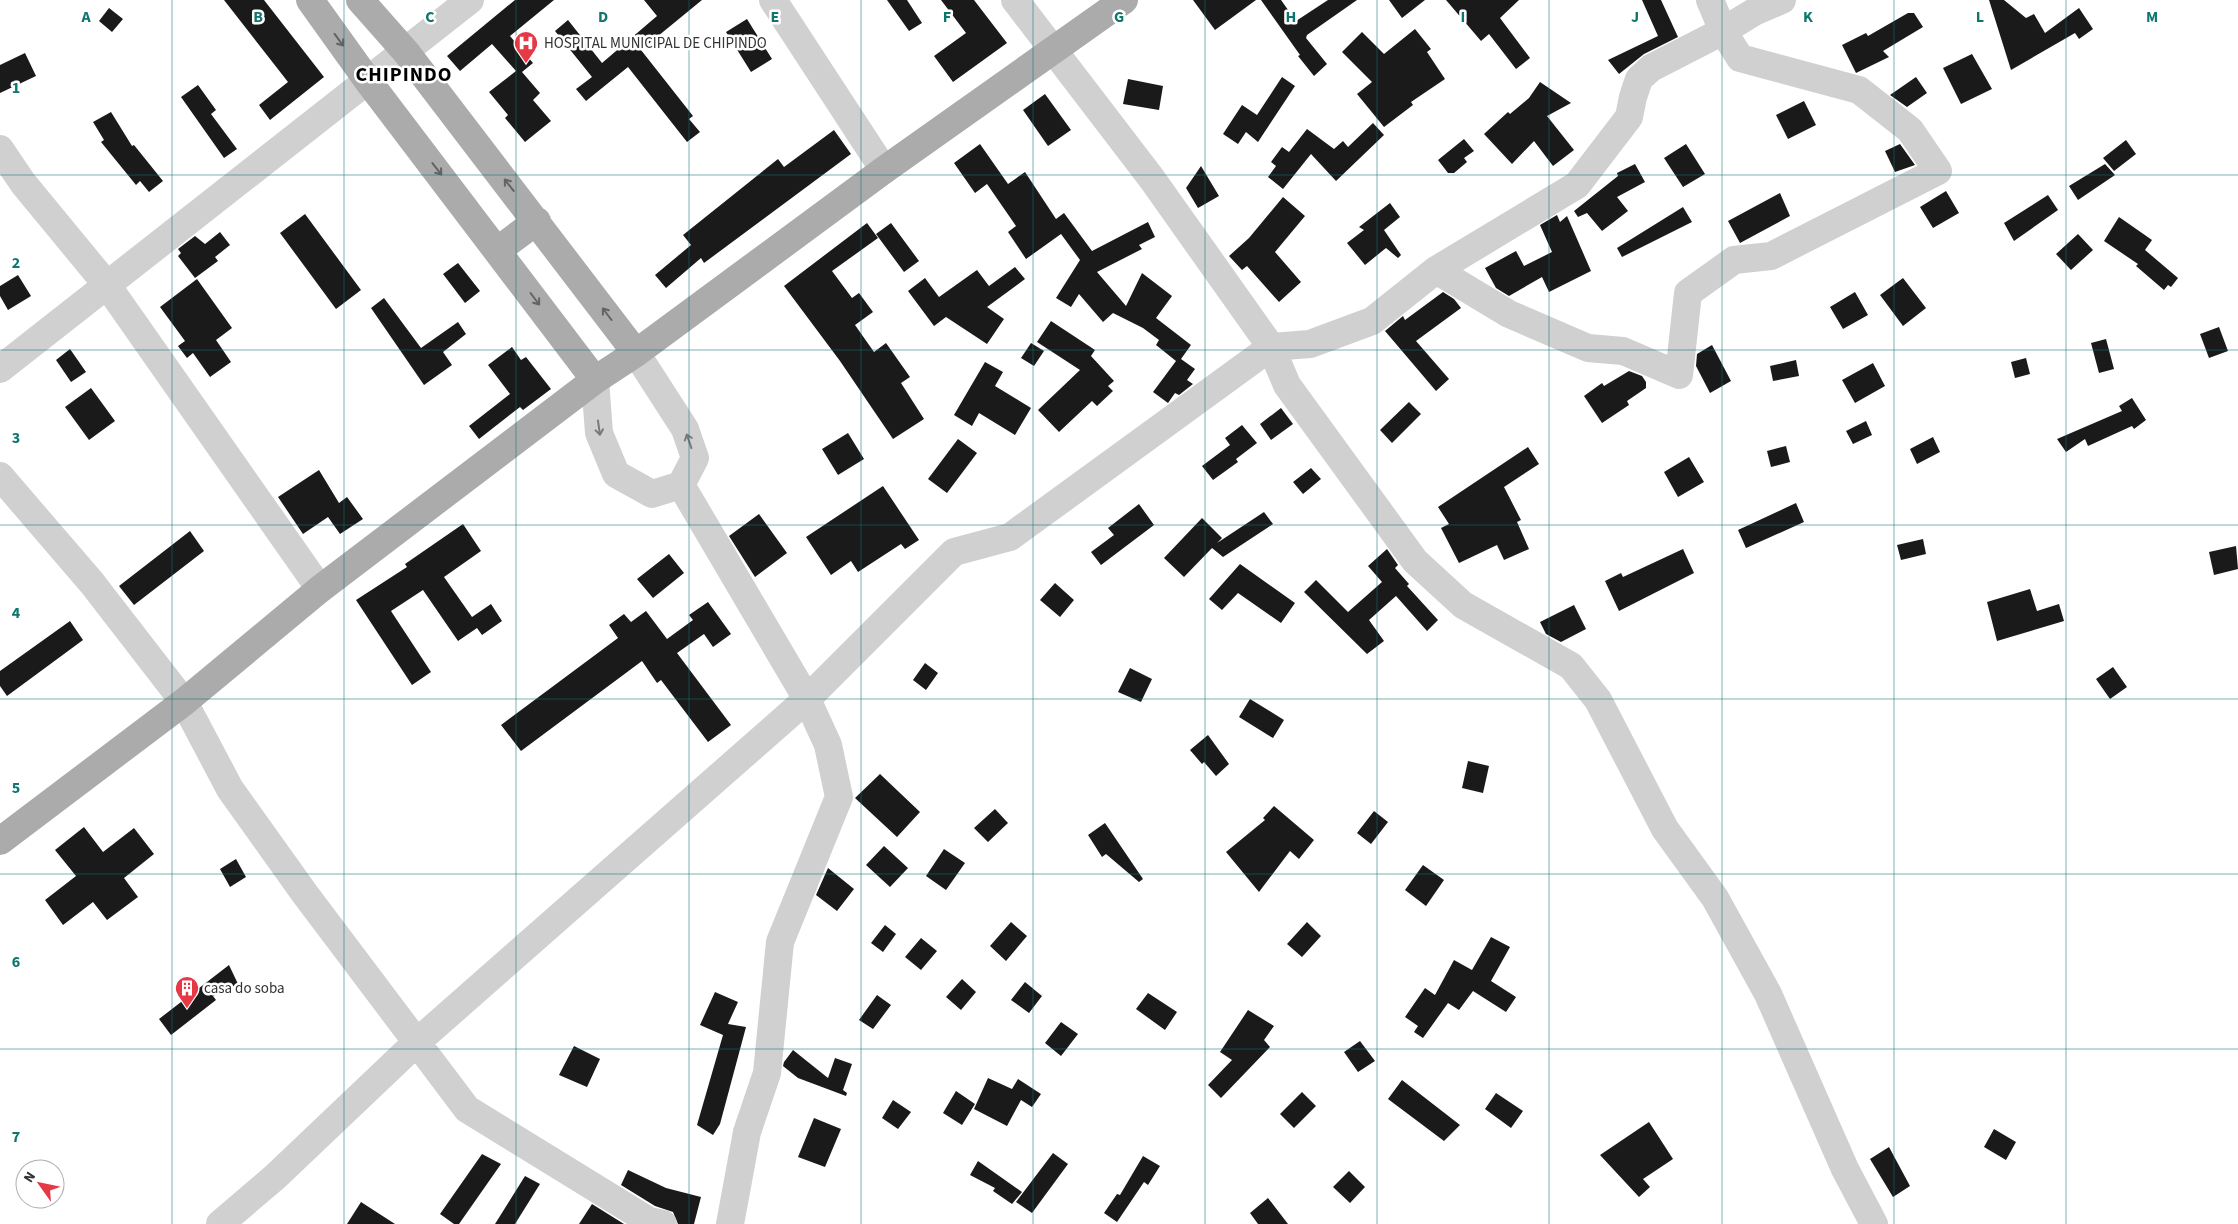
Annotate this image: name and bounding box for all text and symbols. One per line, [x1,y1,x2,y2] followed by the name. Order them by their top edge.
[80,6,91,28] text: A
[253,6,263,28] text: B
[425,6,435,28] text: C
[598,6,608,28] text: D
[771,6,779,28] text: E
[943,6,951,28] text: F
[1114,6,1124,28] text: G
[1286,6,1296,28] text: H
[1461,6,1465,28] text: I
[1631,6,1639,28] text: J
[1803,6,1813,28] text: K
[1976,6,1984,28] text: L
[2146,6,2158,28] text: M
[513,30,539,64] hospital icon: HOSPITAL MUNICIPAL DE CHIPINDO
[334,32,344,46] one-way arrow
[544,33,767,54] place label: HOSPITAL MUNICIPAL DE CHIPINDO
[356,61,452,89] district label: CHIPINDO
[12,77,20,99] text: 1
[431,162,442,175] one-way arrow
[503,179,514,192] one-way arrow
[12,252,20,274] text: 2
[530,292,540,306] one-way arrow
[601,308,612,321] one-way arrow
[594,420,604,436] one-way arrow
[12,427,20,449] text: 3
[684,433,693,449] one-way arrow
[12,602,21,624] text: 4
[12,777,20,799] text: 5
[12,951,20,973] text: 6
[174,975,200,1009] building icon: casa do soba
[204,978,285,999] place label: casa do soba
[12,1126,20,1148] text: 7
[15,1159,65,1209] north arrow
[19,1168,41,1187] text: N

